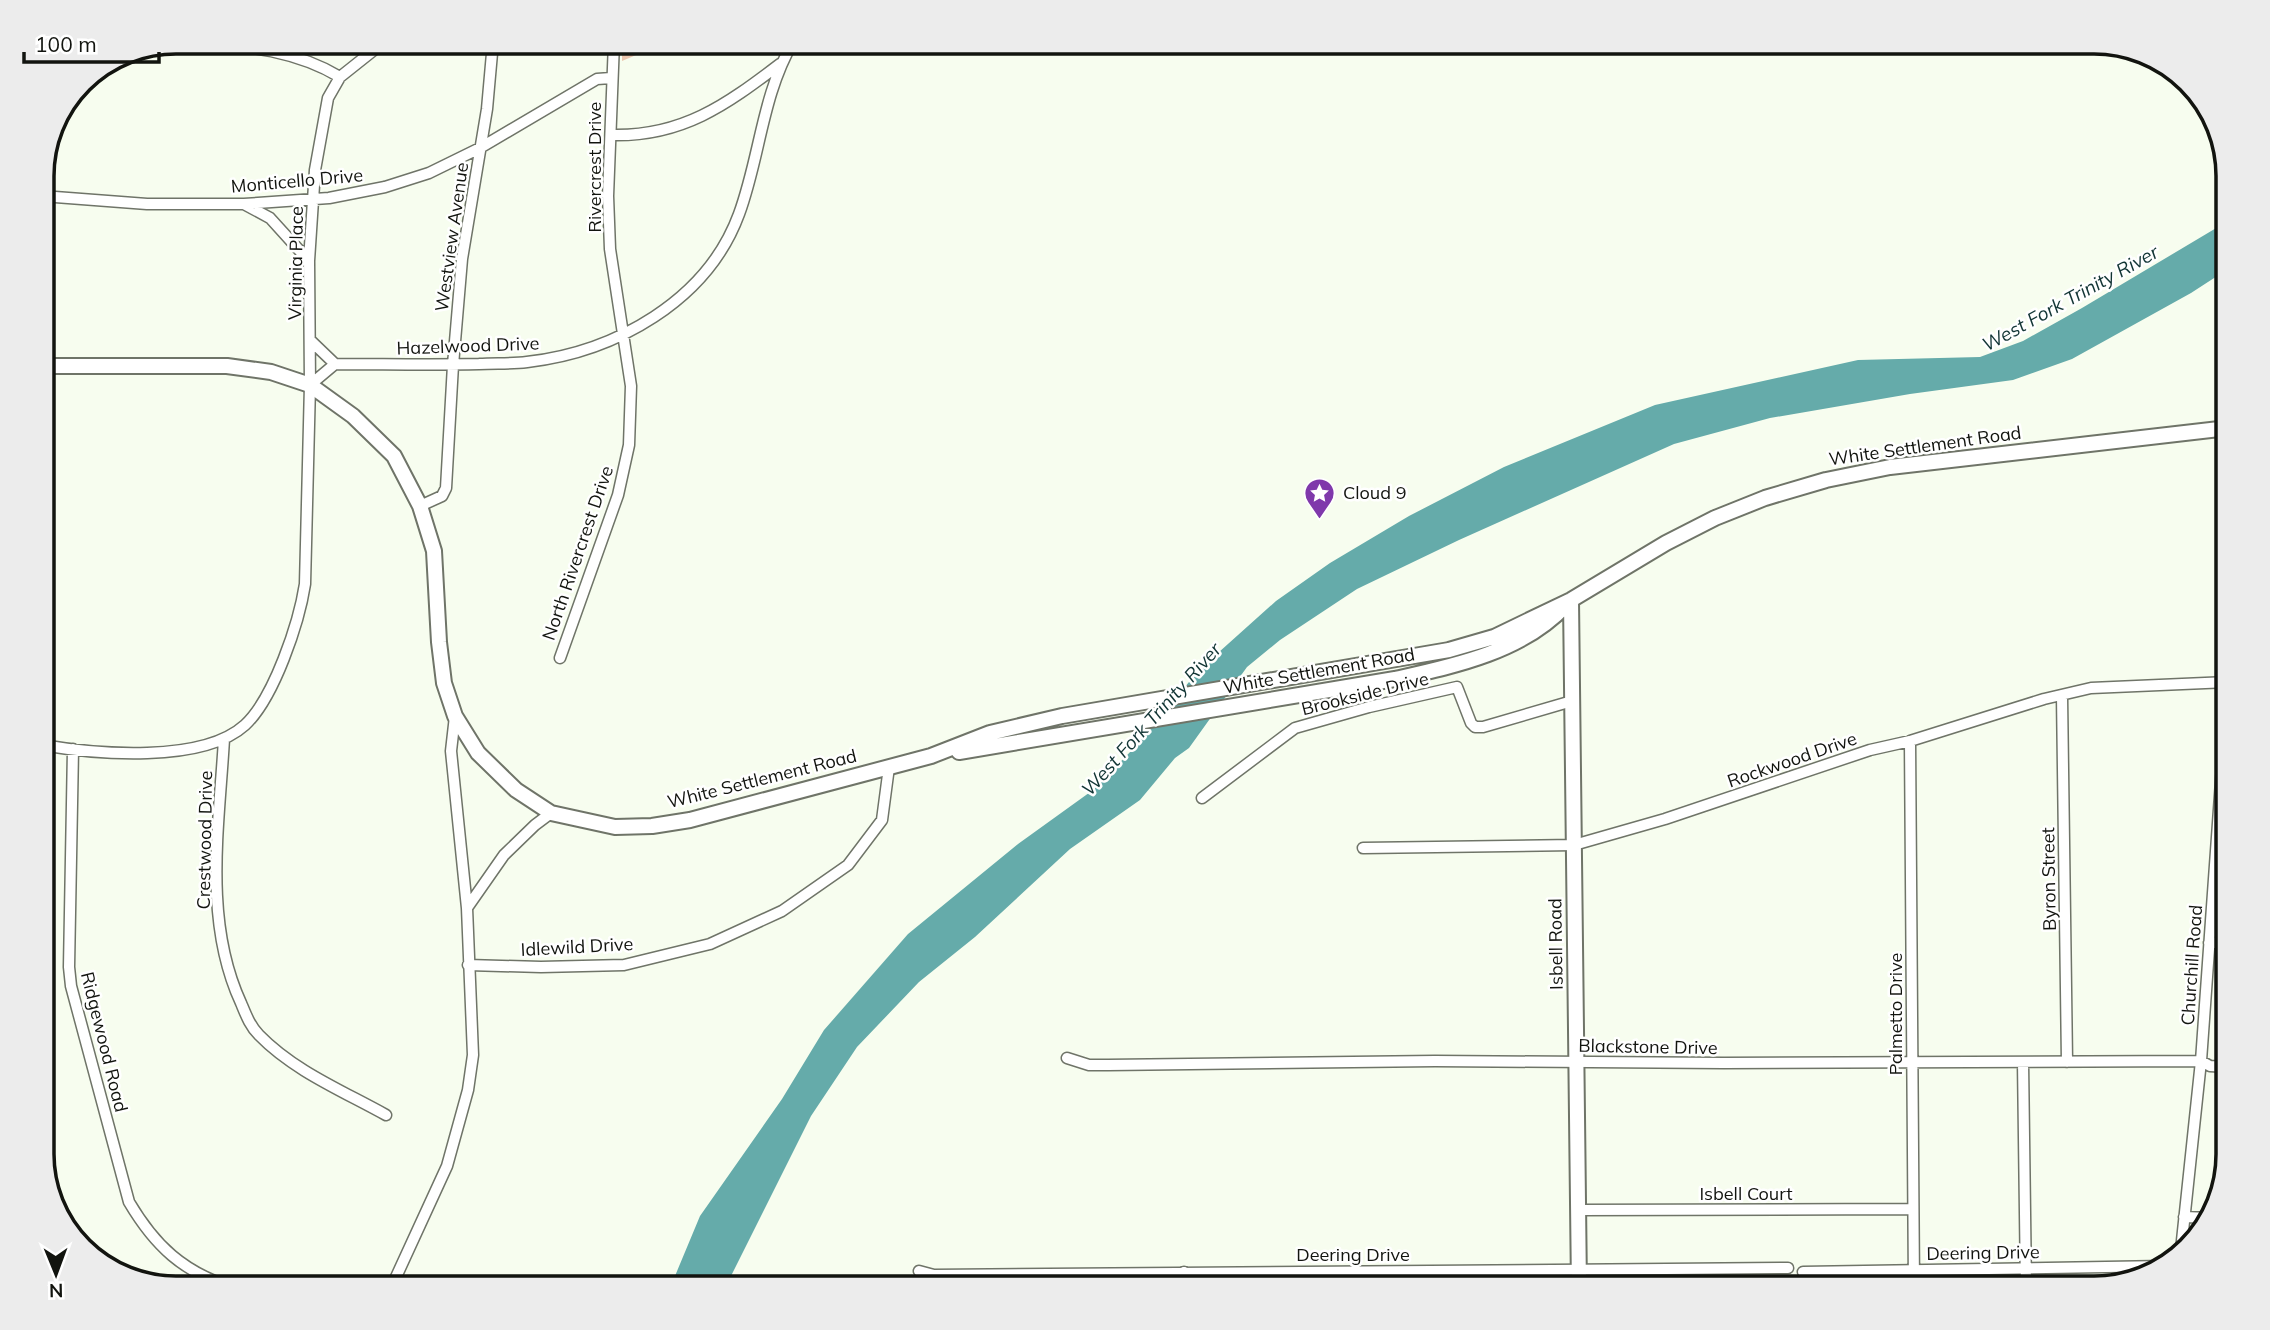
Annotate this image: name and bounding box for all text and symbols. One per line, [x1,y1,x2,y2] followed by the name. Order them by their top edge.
[24,21,159,65] scale bar
[35,31,97,57] text: 100 m
[583,102,606,232] street label: Rivercrest Drive
[430,161,473,313] street label: Westview Avenue
[230,163,364,198] street label: Monticello Drive
[283,206,308,320] street label: Virginia Place
[1978,239,2163,356] water label: West Fork Trinity River
[396,332,540,359] street label: Hazelwood Drive
[1827,421,2023,470] street label: White Settlement Road
[537,463,618,643] street label: North Rivercrest Drive
[1303,476,1337,520] place icon: Cloud 9
[1343,481,1407,504] place label: Cloud 9
[1076,637,1227,801] water label: West Fork Trinity River
[1221,642,1417,699] street label: White Settlement Road
[1299,667,1431,720] street label: Brookside Drive
[1724,727,1860,792] street label: Rockwood Drive
[665,744,859,813] street label: White Settlement Road
[192,770,217,910] street label: Crestwood Drive
[2036,827,2061,931] street label: Byron Street
[1543,898,1568,990] street label: Isbell Road
[2176,904,2207,1026] street label: Churchill Road
[520,932,634,961] street label: Idlewild Drive
[1884,953,1907,1075] street label: Palmetto Drive
[76,969,133,1114] street label: Ridgewood Road
[1578,1034,1718,1059] street label: Blackstone Drive
[1699,1182,1793,1205] street label: Isbell Court
[21,1239,91,1309] north arrow
[1926,1240,2040,1265] street label: Deering Drive
[1296,1243,1410,1266] street label: Deering Drive
[49,1279,64,1303] text: N

